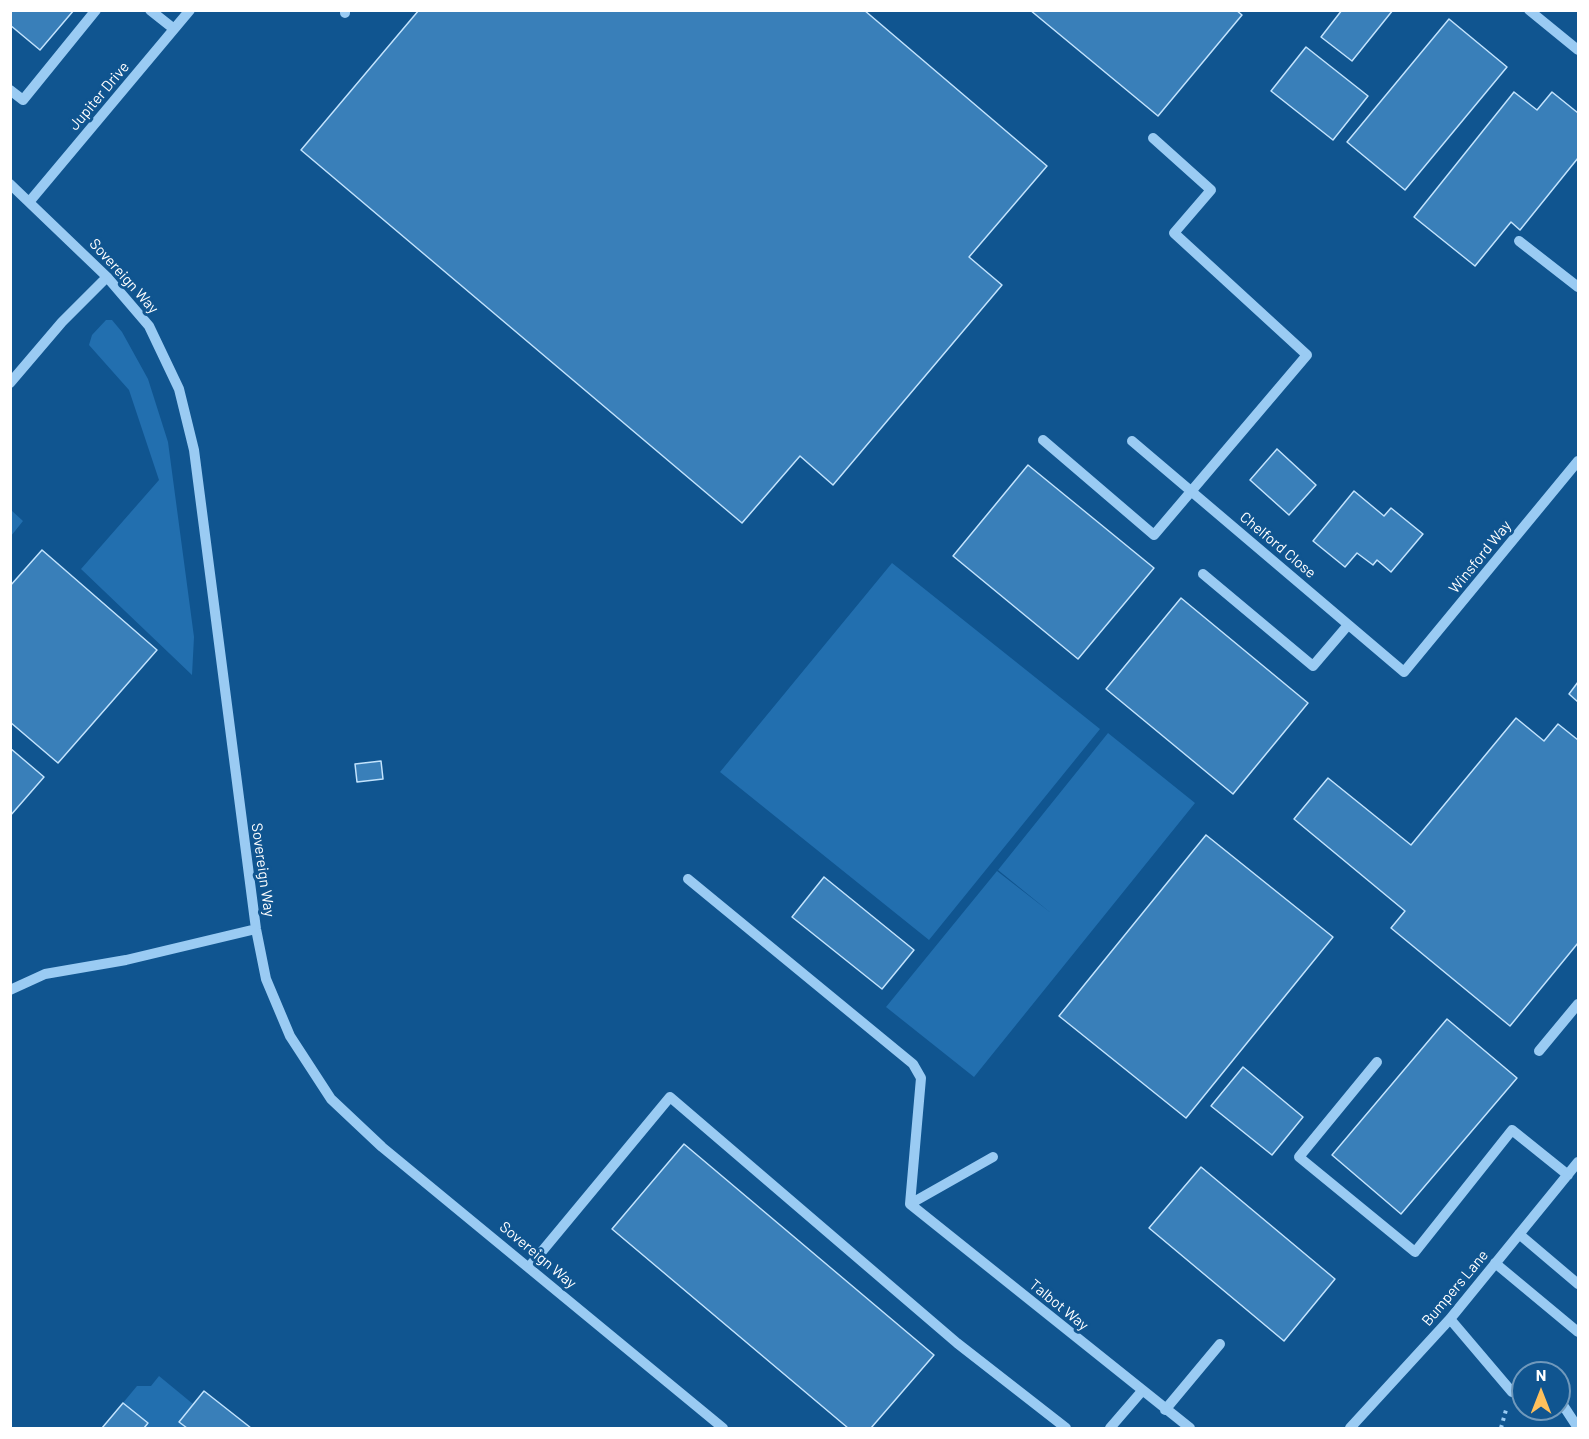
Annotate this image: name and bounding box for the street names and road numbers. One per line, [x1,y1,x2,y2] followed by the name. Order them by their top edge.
[65,58,133,134] street label: Jupiter Drive
[86,235,162,317] street label: Sovereign Way
[1236,508,1320,582] street label: Chelford Close
[1445,517,1515,597] street label: Winsford Way
[247,822,279,918] street label: Sovereign Way
[496,1218,580,1292] street label: Sovereign Way
[1418,1246,1492,1330] street label: Bumpers Lane
[1026,1276,1092,1334] street label: Talbot Way

